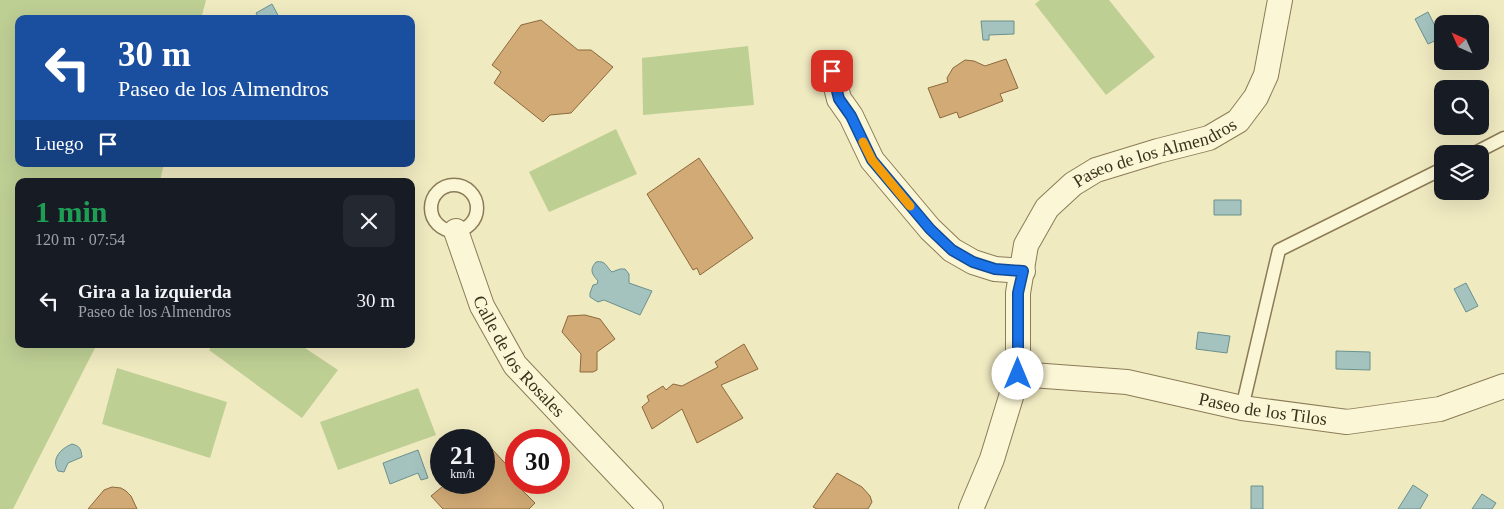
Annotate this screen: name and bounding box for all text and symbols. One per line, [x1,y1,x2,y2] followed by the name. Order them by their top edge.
[1434,15,1489,70] north arrow
[1434,15,1489,200] map controls
[35,35,100,100] icon: left
[118,35,191,74] text: 30 m
[811,50,853,92] pin
[818,57,846,85] icon: arrive
[118,76,329,101] text: Paseo de los Almendros
[1434,80,1489,135] button: search
[1069,114,1240,192] street label: Paseo de los Almendros
[94,130,122,158] icon: arrive
[35,133,84,154] text: Luego
[1434,145,1489,200] button: layers
[35,195,108,228] text: 1 min
[343,195,395,247] button: close
[35,231,125,248] text: 120 m · 07:54
[78,281,232,302] text: Gira a la izquierda
[35,287,63,315] icon: left
[356,290,395,311] text: 30 m
[469,293,569,421] street label: Calle de los Rosales
[78,303,231,320] text: Paseo de los Almendros
[991,347,1043,399] position arrow
[1197,389,1328,429] street label: Paseo de los Tilos
[505,429,570,494] speed limit sign: 30
[450,442,475,469] text: 21
[450,467,475,481] text: km/h

